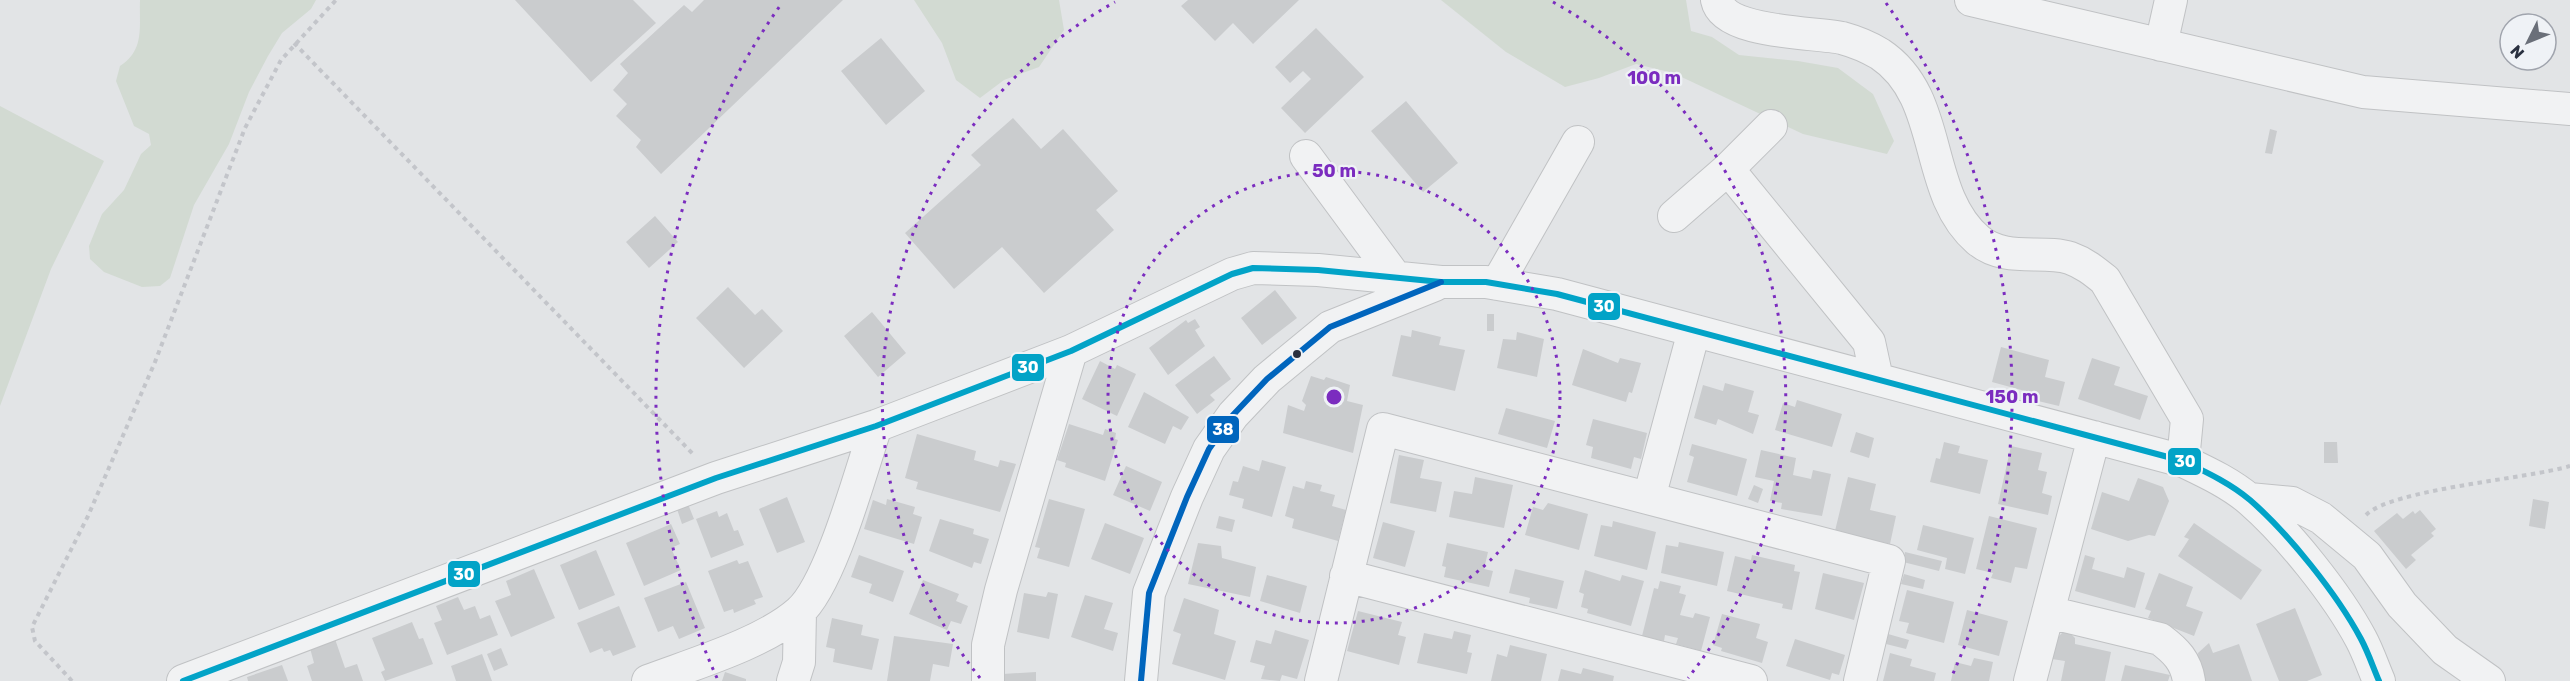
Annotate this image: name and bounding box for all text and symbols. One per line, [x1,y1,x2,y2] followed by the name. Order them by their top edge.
[2498,12,2558,72] north arrow
[2507,41,2528,63] text: N
[1627,67,1681,89] text: 100 m
[1312,160,1356,182] text: 50 m
[1587,292,1621,321] line badge: 30
[1593,297,1615,316] text: 30
[1291,348,1303,360] unlabelled marker
[1011,353,1045,382] line badge: 30
[1017,358,1039,377] text: 30
[1985,386,2039,408] text: 150 m
[1324,387,1344,407] centre of rings
[1206,415,1240,444] line badge: 38
[1212,420,1234,439] text: 38
[2167,447,2202,476] line badge: 30
[2174,452,2196,471] text: 30
[447,560,481,588] line badge: 30
[453,565,475,584] text: 30

